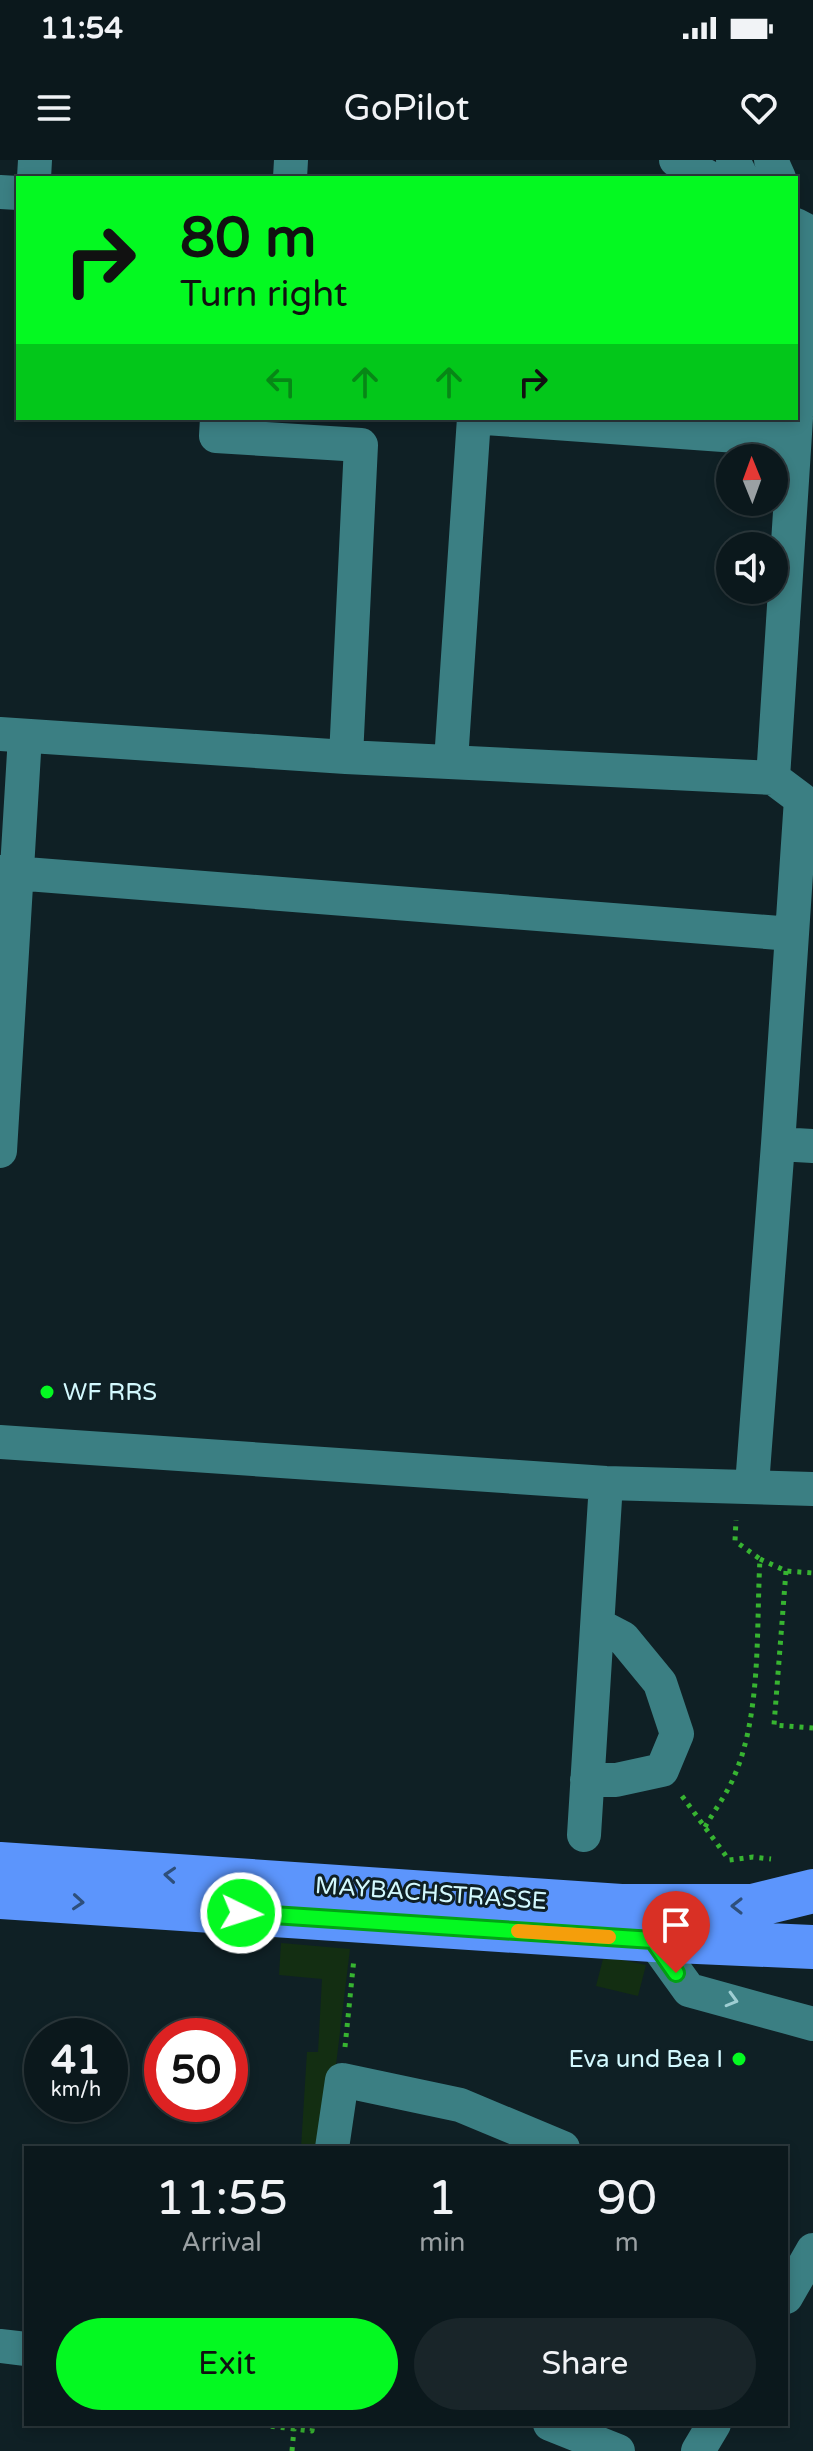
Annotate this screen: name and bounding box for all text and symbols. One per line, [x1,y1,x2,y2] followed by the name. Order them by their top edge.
[40,10,123,47] text: 11:54
[32,86,76,130] icon: menu
[737,86,781,130] icon: heart
[344,87,469,130] text: GoPilot
[180,205,316,272] text: 80 m
[48,208,152,312] icon: right
[180,273,347,316] text: Turn right
[259,360,303,404] icon: left
[343,360,387,404] icon: ahead
[427,360,471,404] icon: ahead
[511,360,555,404] icon: right
[716,444,788,516] north arrow
[716,444,788,604] map controls
[716,532,788,604] button: sound
[63,1378,157,1407] place label: WF RRS
[38,1383,56,1401] marker: WF RRS
[163,1867,176,1884] one-way arrow
[199,1871,283,1955] position arrow
[314,1871,548,1916] street label: MAYBACHSTRASSE
[642,1891,710,1973] pin
[72,1893,85,1910] one-way arrow
[730,1897,743,1915] one-way arrow
[654,1903,698,1947] icon: arrive
[725,1991,738,2008] one-way arrow
[144,2018,248,2122] speed limit sign: 50
[51,2036,101,2084] text: 41
[568,2045,723,2074] place label: Eva und Bea I
[730,2050,748,2068] marker: Eva und Bea I
[51,2078,101,2102] text: km/h
[155,2170,288,2228] text: 11:55
[427,2170,457,2228] text: 1
[597,2170,657,2228] text: 90
[181,2227,262,2258] text: Arrival
[419,2227,465,2258] text: min
[615,2227,639,2258] text: m
[56,2318,398,2410] button: Exit
[414,2318,756,2410] button: Share

